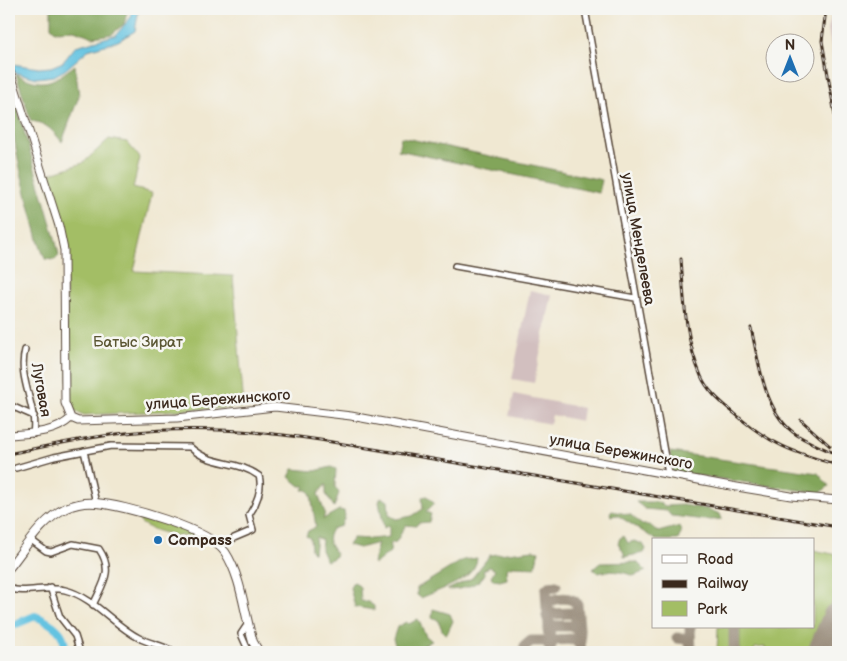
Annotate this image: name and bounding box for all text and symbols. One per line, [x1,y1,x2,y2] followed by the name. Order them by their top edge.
[764,32,814,82] north arrow
[785,37,795,54] text: N
[617,171,659,307] street label: улица Менделеева
[93,333,183,352] park label: Батыс Зират
[27,360,55,419] street label: Луговая
[145,385,291,415] street label: улица Бережинского
[548,430,694,474] street label: улица Бережинского
[168,531,232,550] place label: Compass
[152,534,164,546] marker: Compass
[652,538,814,628] legend
[697,550,733,569] text: Road
[697,574,748,593] text: Railway
[697,600,728,619] text: Park

